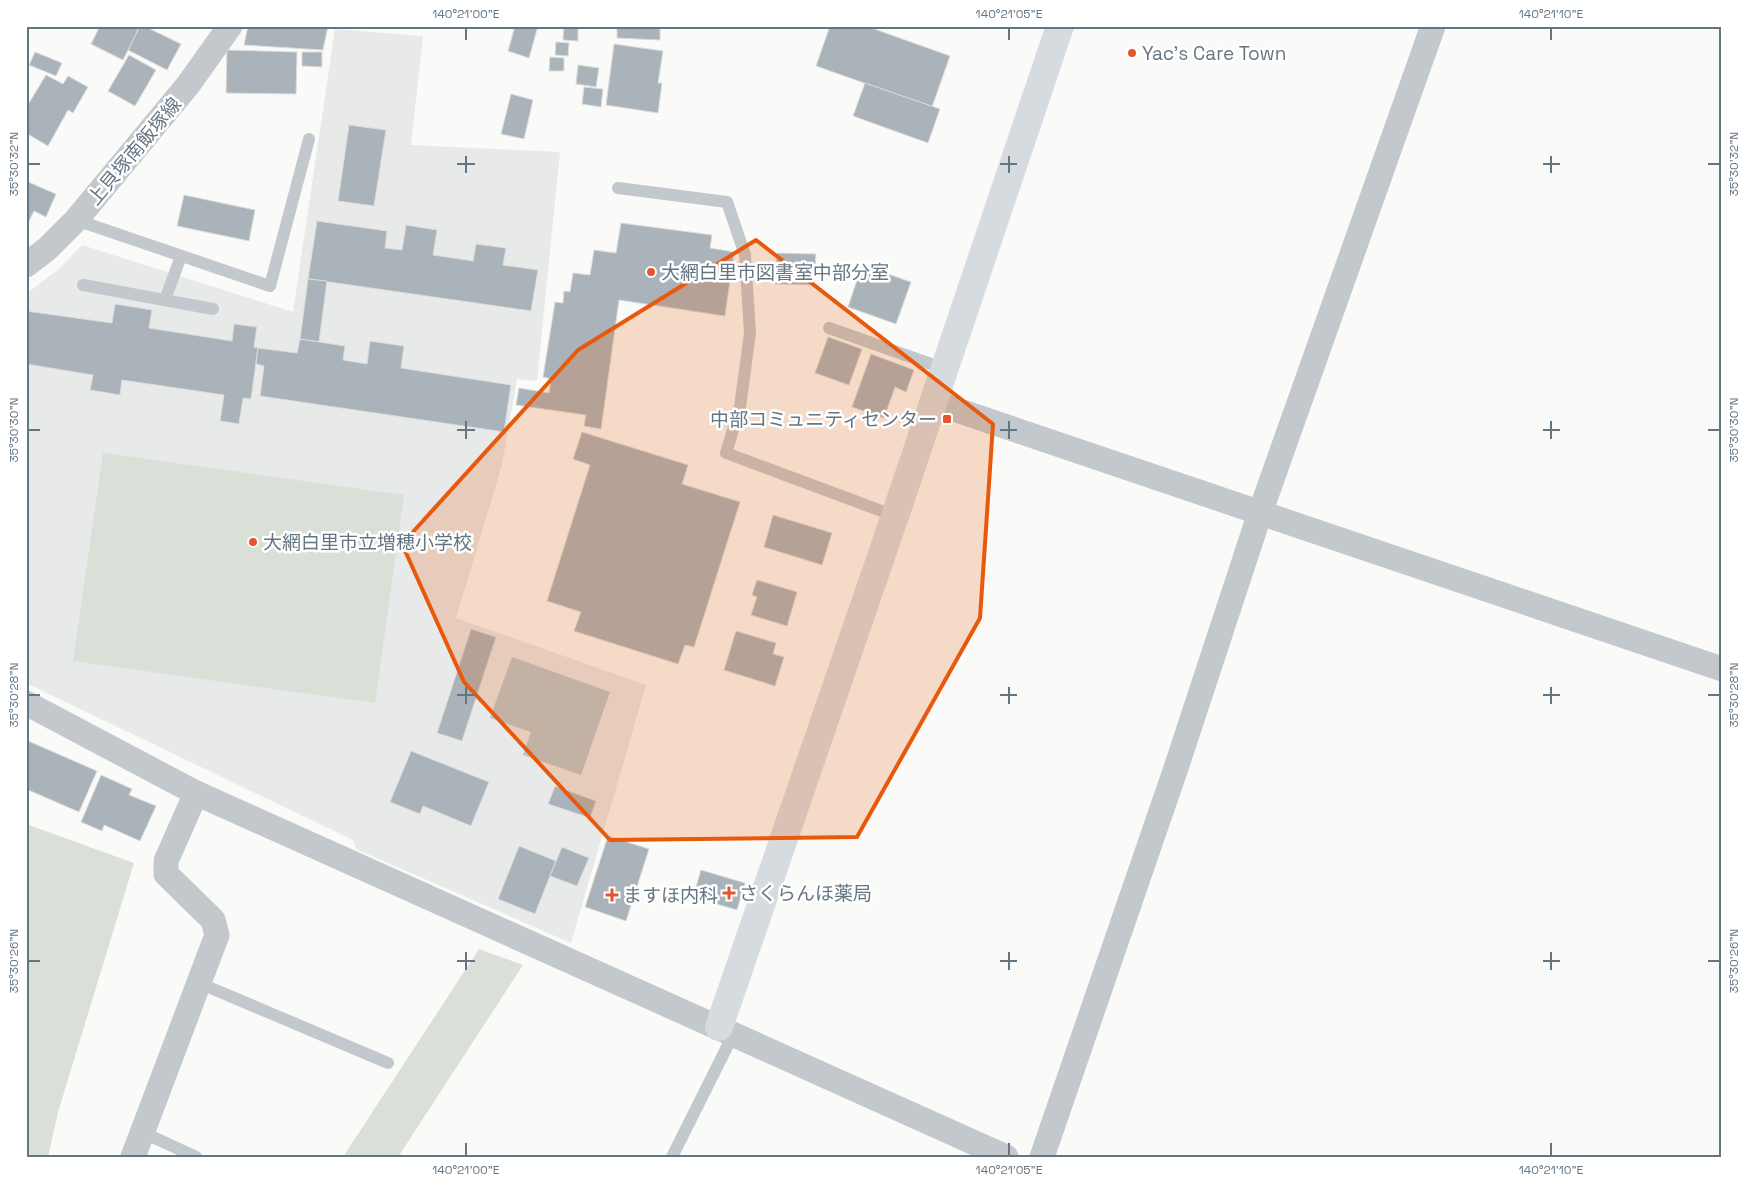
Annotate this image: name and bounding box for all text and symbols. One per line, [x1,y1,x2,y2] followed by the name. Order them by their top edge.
[432,6,500,22] text: 140°21'00"E
[976,6,1043,22] text: 140°21'05"E
[1519,6,1584,22] text: 140°21'10"E
[1142,41,1286,66] place label: Yac's Care Town
[1126,47,1138,59] marker: Yac's Care Town
[82,92,187,210] street label: 上貝塚南飯塚線
[6,132,22,196] text: 35°30'32"N
[1726,132,1742,196] text: 35°30'32"N
[661,260,889,285] place label: 大網白里市図書室中部分室
[645,266,657,278] marker: 大網白里市図書室中部分室
[6,398,22,462] text: 35°30'30"N
[1726,398,1742,462] text: 35°30'30"N
[710,407,937,432] place label: 中部コミュニティセンター
[941,413,953,425] marker: 中部コミュニティセンター
[263,530,472,555] place label: 大網白里市立増穂小学校
[247,536,259,548] marker: 大網白里市立増穂小学校
[6,663,22,727] text: 35°30'28"N
[1726,663,1742,727] text: 35°30'28"N
[739,881,872,906] place label: さくらんほ薬局
[623,883,718,908] place label: ますほ内科
[723,887,735,899] marker: さくらんほ薬局
[605,888,619,902] marker: ますほ内科
[6,929,22,993] text: 35°30'26"N
[1726,929,1742,993] text: 35°30'26"N
[432,1162,500,1178] text: 140°21'00"E
[976,1162,1043,1178] text: 140°21'05"E
[1519,1162,1584,1178] text: 140°21'10"E

